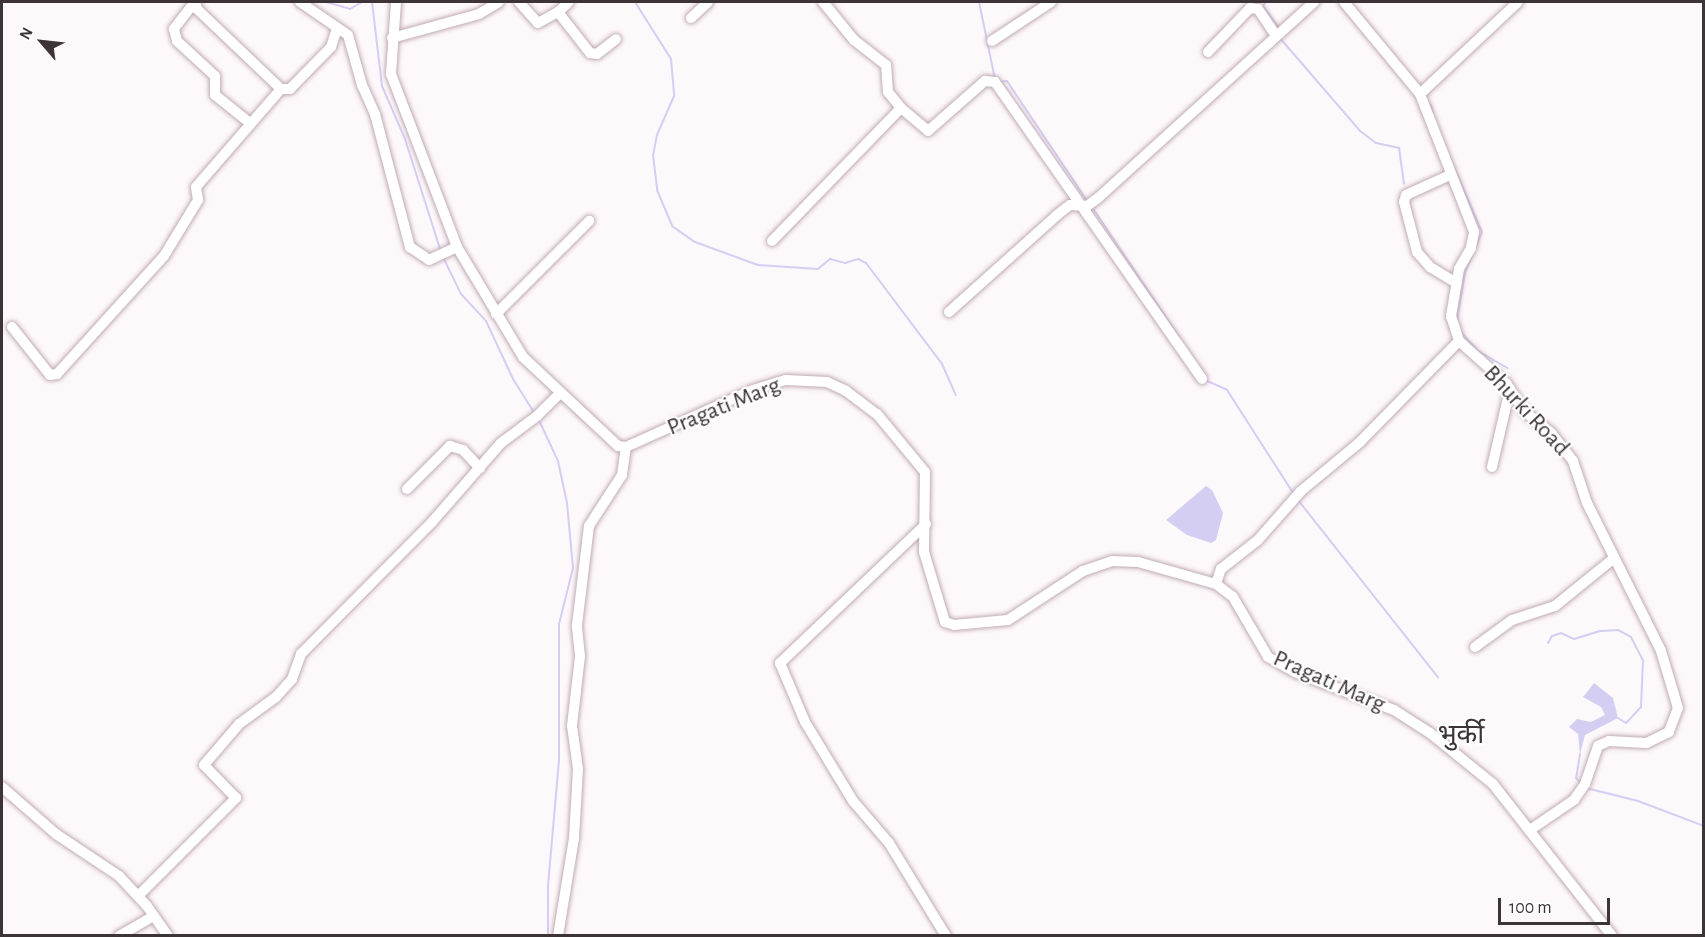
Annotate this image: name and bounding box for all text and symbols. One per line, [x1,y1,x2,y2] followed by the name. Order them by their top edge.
[12,12,72,72] north arrow
[16,25,36,42] text: N
[1477,360,1575,462] street label: Bhurki Road
[663,371,785,443] street label: Pragati Marg
[1269,645,1389,719] street label: Pragati Marg
[1438,719,1484,751] district label: भुर्की
[1501,886,1614,924] scale bar
[1509,899,1552,917] text: 100 m

